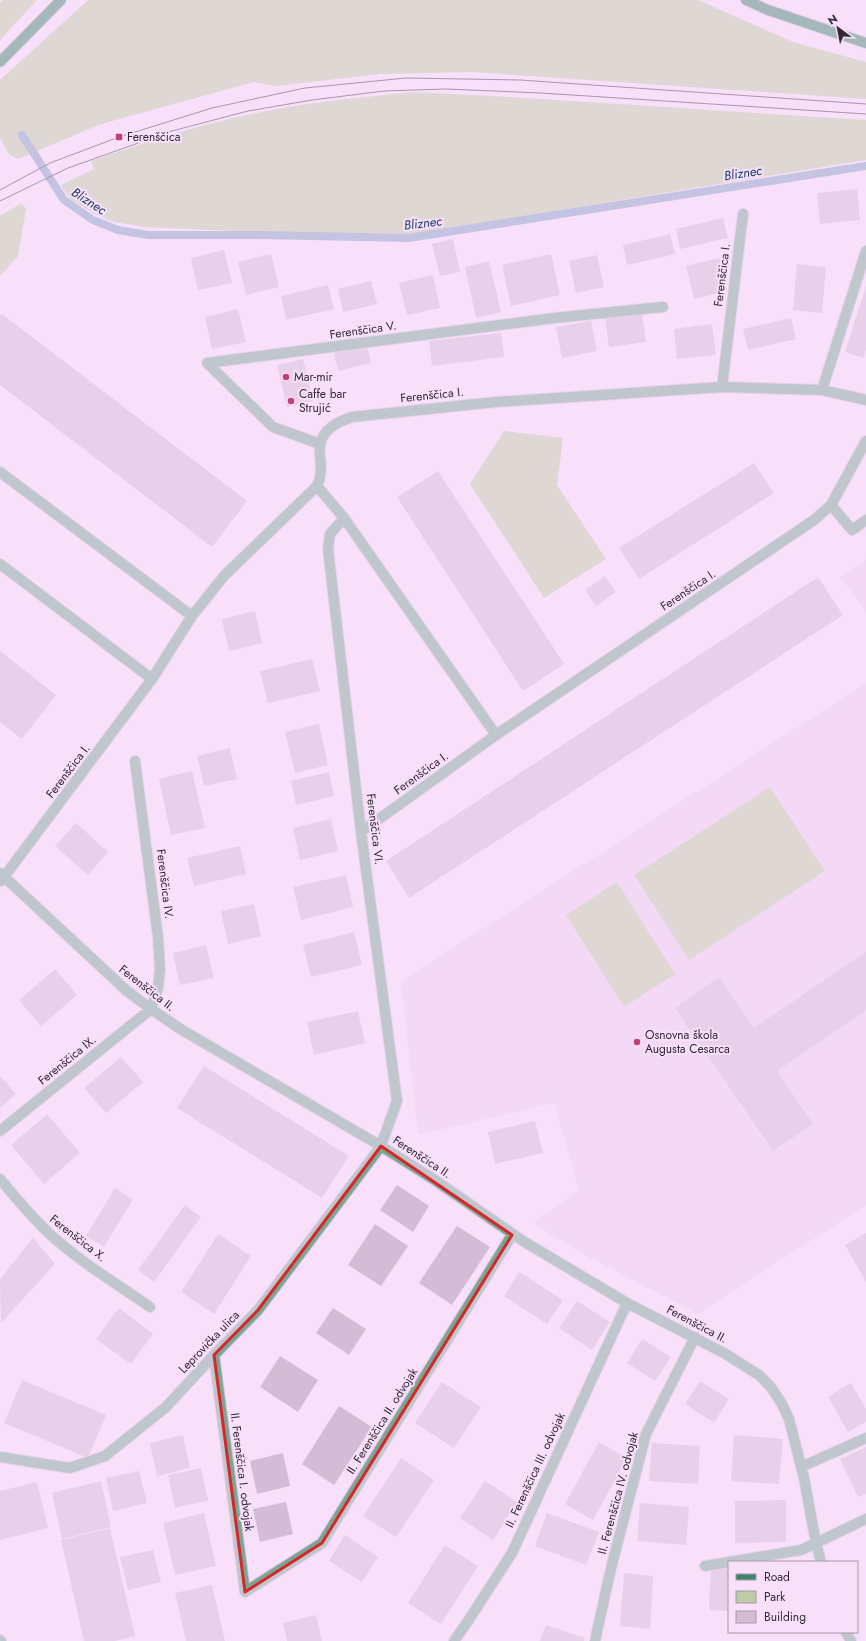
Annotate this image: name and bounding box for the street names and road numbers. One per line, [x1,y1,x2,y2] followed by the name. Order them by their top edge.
[709,242,735,308] street label: Ferenščica I.
[328,316,398,344] street label: Ferenščica V.
[399,383,465,407] street label: Ferenščica I.
[657,565,719,615] street label: Ferenščica I.
[42,740,94,802] street label: Ferenščica I.
[390,747,452,799] street label: Ferenščica I.
[362,792,388,866] street label: Ferenščica VI.
[152,848,178,920] street label: Ferenščica IV.
[115,960,179,1016] street label: Ferenščica II.
[34,1031,100,1089] street label: Ferenščica IX.
[389,1131,455,1183] street label: Ferenščica II.
[46,1210,110,1266] street label: Ferenščica X.
[663,1300,731,1348] street label: Ferenščica II.
[174,1306,244,1377] street label: Leprovička ulica
[342,1364,422,1478] street label: II. Ferenščica II. odvojak
[500,1409,570,1531] street label: II. Ferenščica III. odvojak
[226,1412,258,1533] street label: II. Ferenščica I. odvojak
[593,1429,643,1556] street label: II. Ferenščica IV. odvojak

